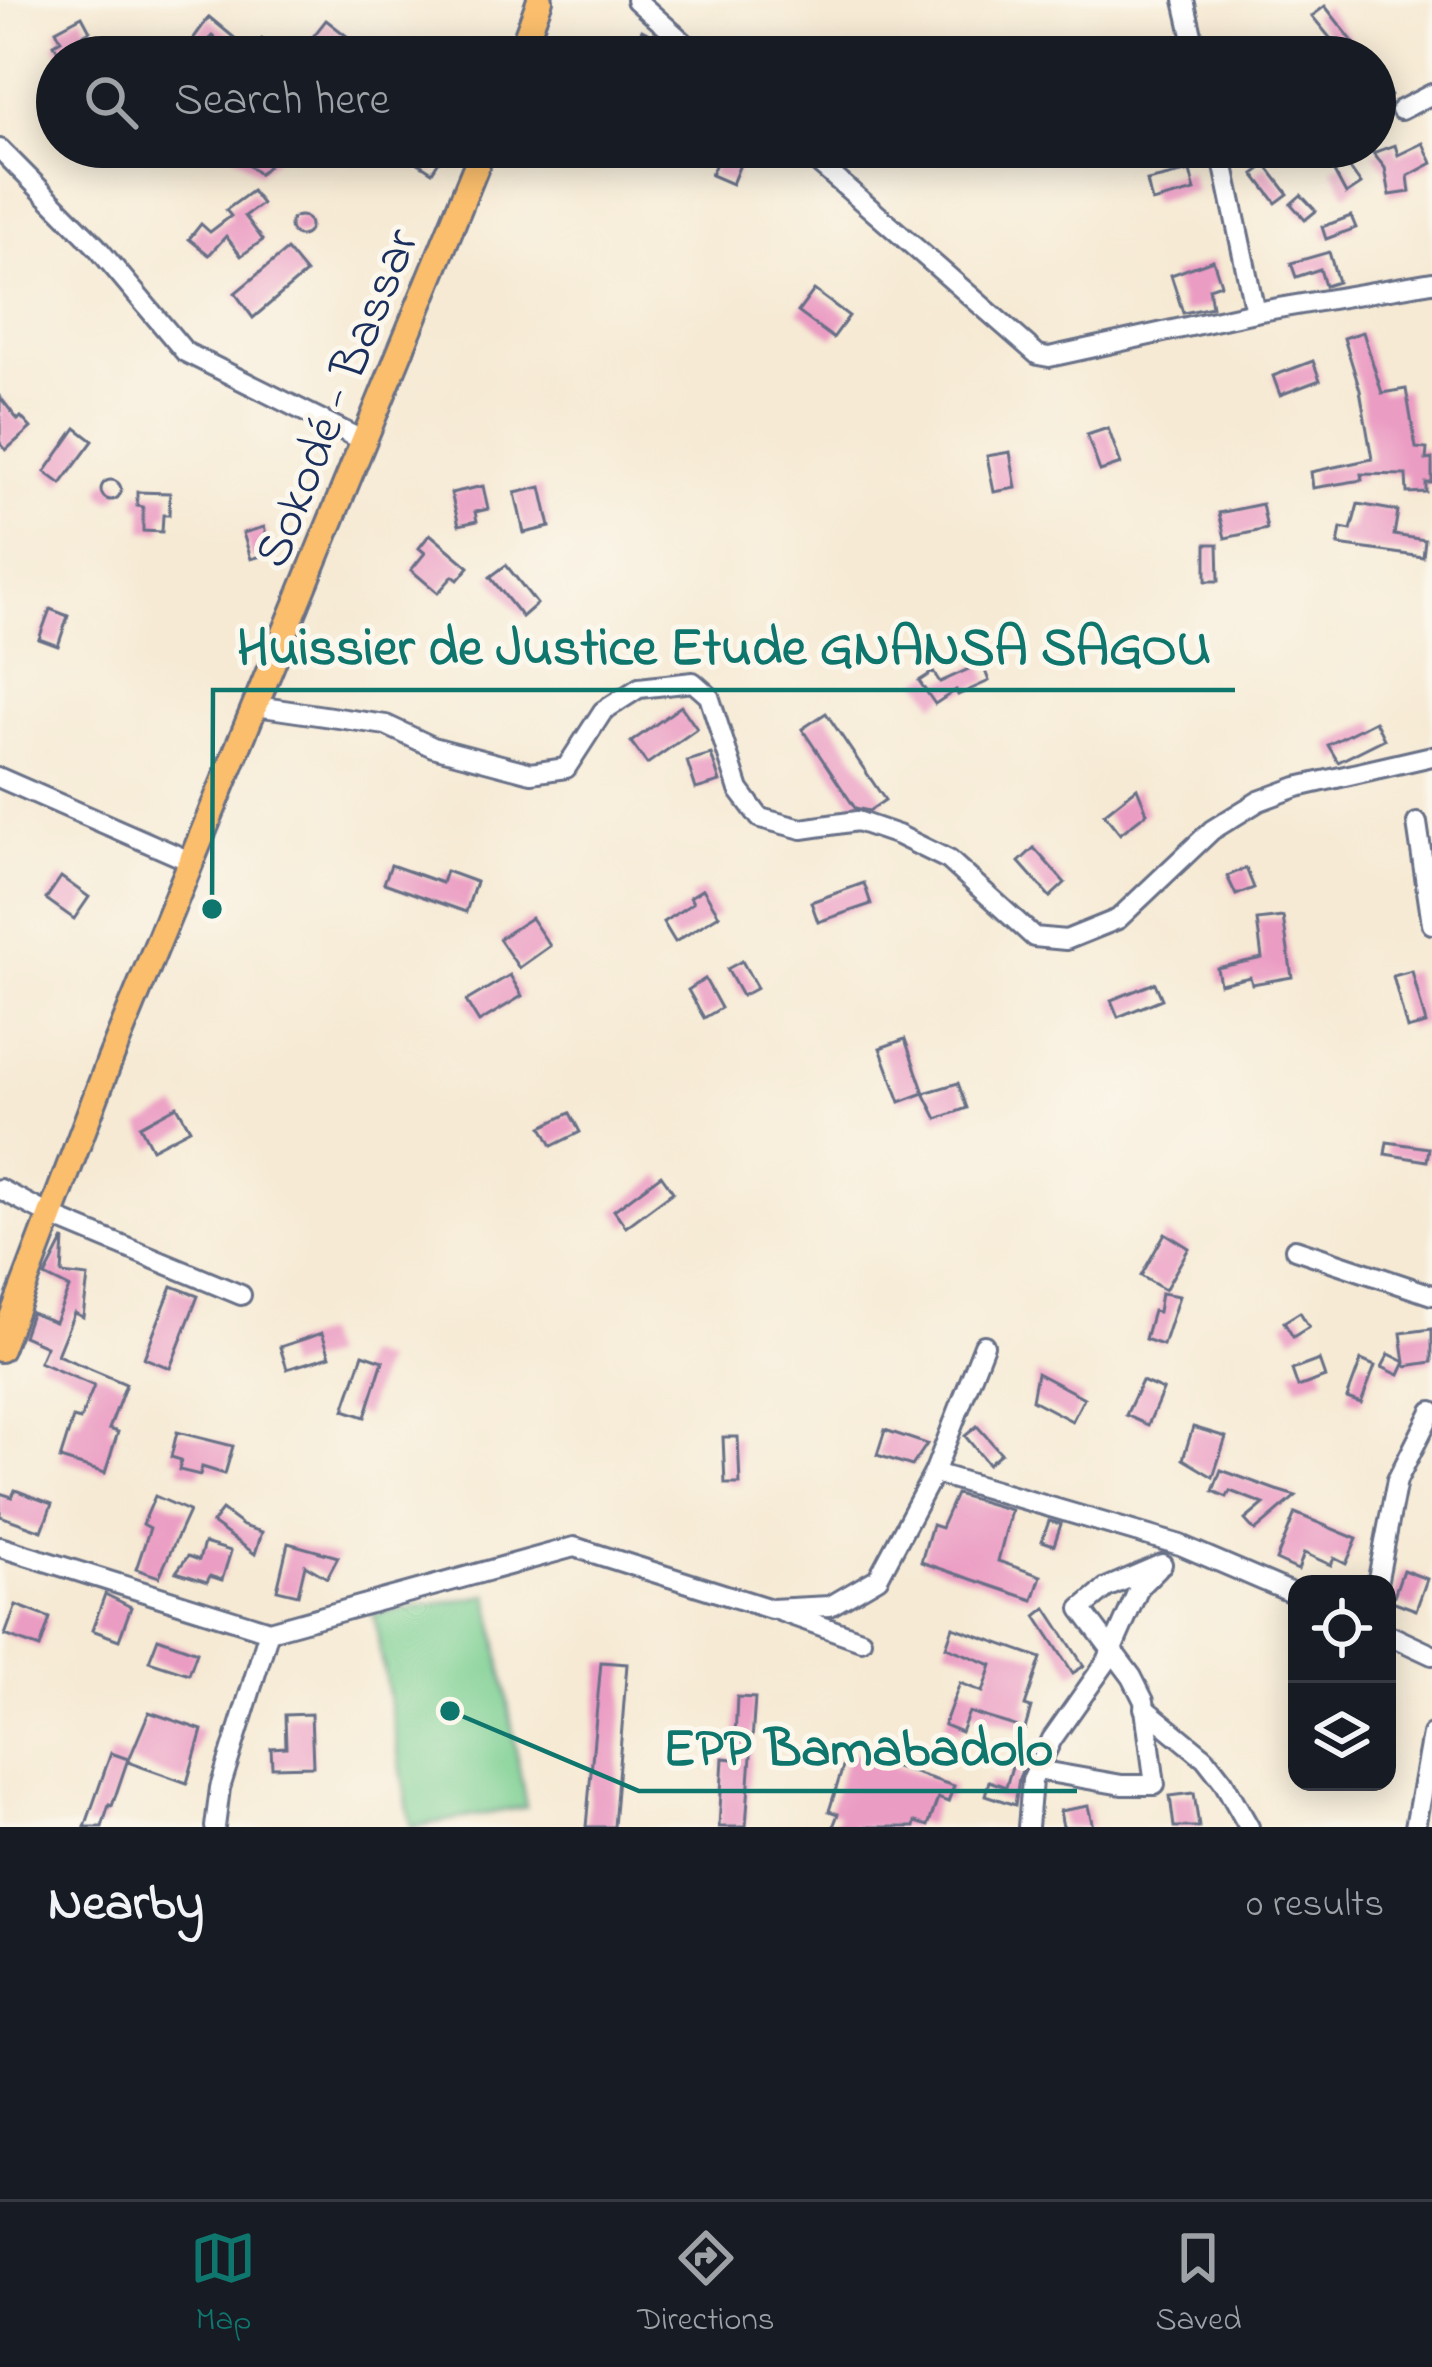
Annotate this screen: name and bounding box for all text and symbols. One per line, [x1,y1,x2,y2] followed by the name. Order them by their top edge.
[36,36,1396,168] search box
[78,69,144,135] icon: search
[174,69,390,135] text: Search here
[237,218,441,580] street label: Sokodé - Bassar
[213,600,1235,690] callout: Huissier de Justice Etude GNANSA SAGOU
[237,612,1211,690] text: Huissier de Justice Etude GNANSA SAGOU
[1288,1575,1396,1791] map controls
[1288,1575,1396,1683] button: locate
[1288,1683,1396,1791] button: layers
[639,1701,1077,1791] callout: EPP Bamabadolo
[663,1713,1053,1791] text: EPP Bamabadolo
[48,1868,204,1943] text: Nearby
[1246,1877,1384,1934] text: 0 results
[190,2225,256,2345] tab: Map
[637,2225,775,2345] tab: Directions
[1155,2225,1242,2345] tab: Saved

